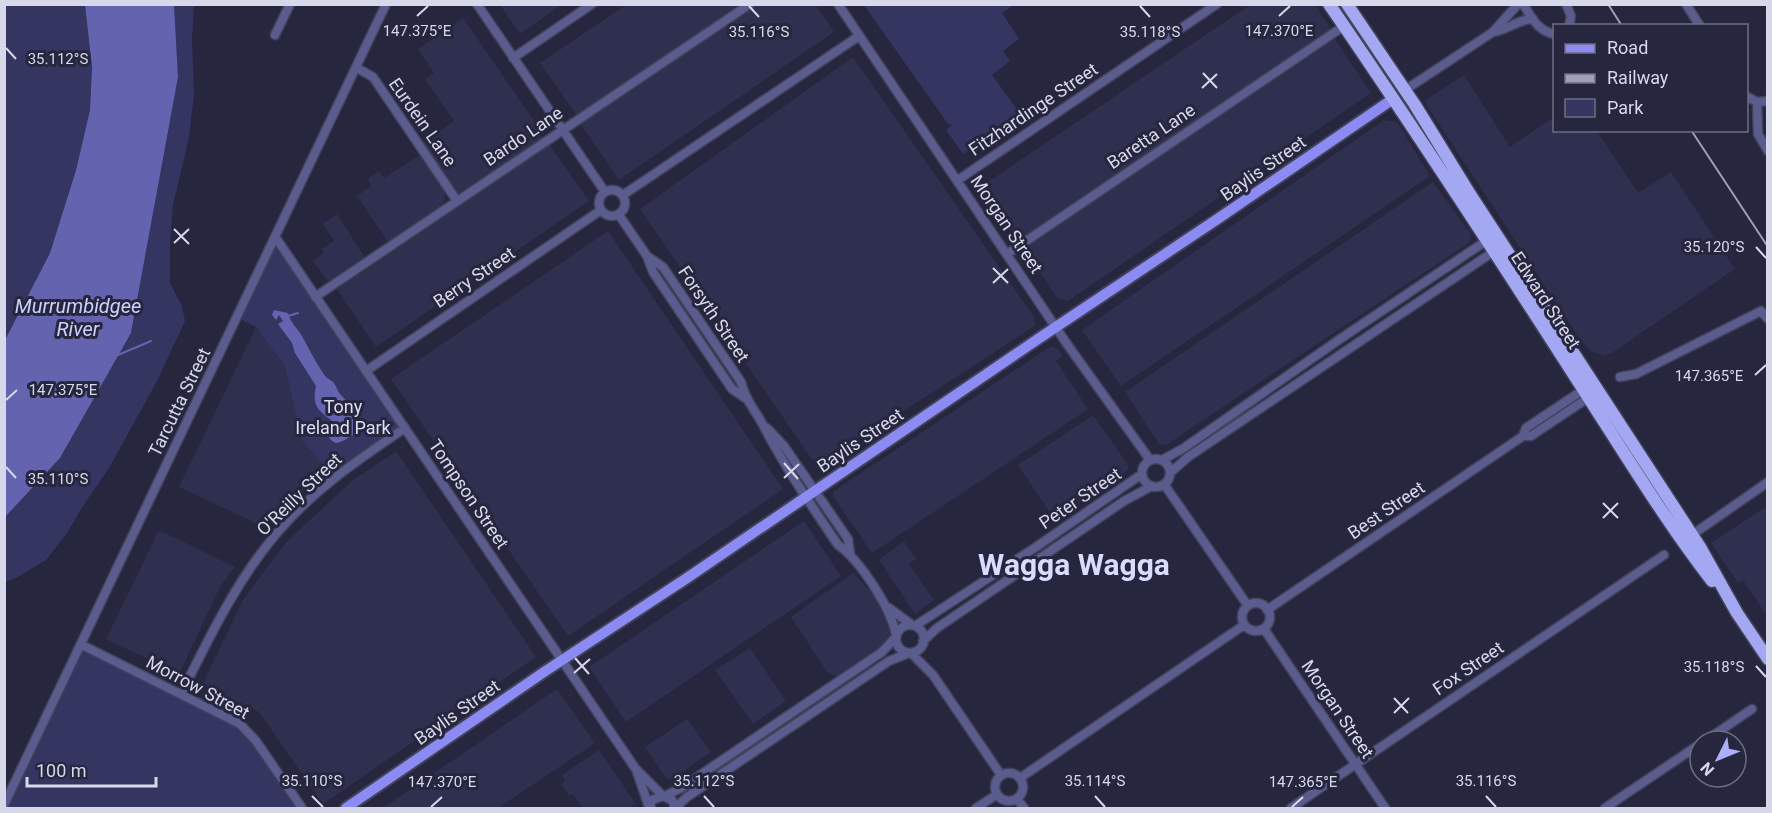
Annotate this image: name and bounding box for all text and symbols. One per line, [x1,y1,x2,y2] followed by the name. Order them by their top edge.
[383,22,452,40] text: 147.375°E
[1245,22,1314,40] text: 147.370°E
[729,23,789,41] text: 35.116°S
[1120,23,1180,41] text: 35.118°S
[1553,24,1748,132] legend
[1607,37,1648,58] text: Road
[28,50,88,68] text: 35.112°S
[965,58,1101,160] street label: Fitzhardinge Street
[1607,67,1669,88] text: Railway
[385,74,461,170] street label: Eurdein Lane
[1607,97,1644,118] text: Park
[1103,99,1199,173] street label: Baretta Lane
[479,102,567,170] street label: Bardo Lane
[1216,131,1310,205] street label: Baylis Street
[966,171,1048,277] street label: Morgan Street
[1684,238,1744,256] text: 35.120°S
[429,242,519,312] street label: Berry Street
[1507,247,1585,353] street label: Edward Street
[674,262,754,366] street label: Forsyth Street
[15,294,141,341] water label: Murrumbidgee River
[144,344,214,460] street label: Tarcutta Street
[1675,367,1744,385] text: 147.365°E
[29,381,98,399] text: 147.375°E
[295,396,392,438] park label: Tony Ireland Park
[813,403,907,476] street label: Baylis Street
[425,435,513,553] street label: Tompson Street
[252,448,346,540] street label: O'Reilly Street
[1035,463,1125,533] street label: Peter Street
[28,470,88,488] text: 35.110°S
[1344,477,1428,543] street label: Best Street
[978,547,1170,582] district label: Wagga Wagga
[1429,637,1507,699] street label: Fox Street
[143,651,253,723] street label: Morrow Street
[1297,656,1379,762] street label: Morgan Street
[1684,658,1744,676] text: 35.118°S
[410,675,504,749] street label: Baylis Street
[1688,729,1748,789] north arrow
[27,750,156,788] scale bar
[1697,758,1718,779] text: N
[36,760,87,781] text: 100 m
[282,772,342,790] text: 35.110°S
[674,772,734,790] text: 35.112°S
[1065,772,1125,790] text: 35.114°S
[1456,772,1516,790] text: 35.116°S
[408,773,477,791] text: 147.370°E
[1269,773,1338,791] text: 147.365°E

